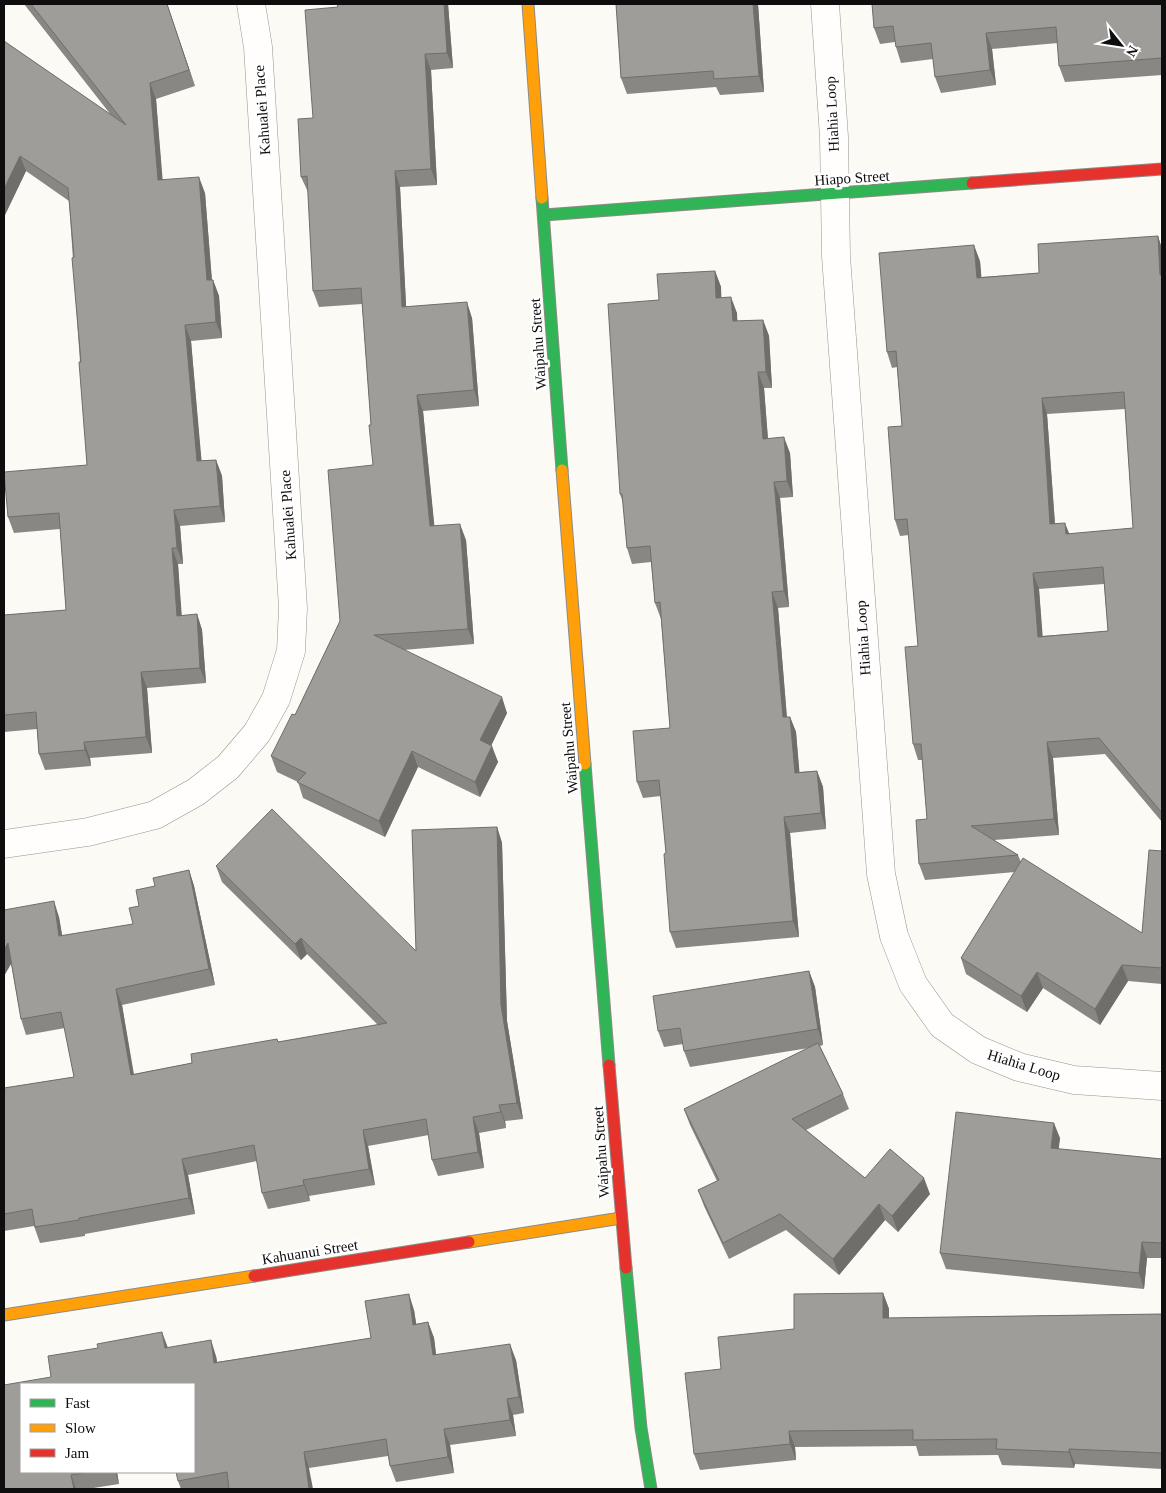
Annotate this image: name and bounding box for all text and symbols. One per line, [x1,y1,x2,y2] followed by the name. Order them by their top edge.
[1096,20,1146,70] north arrow
[1123,43,1141,59] text: N
[251,64,273,156] street label: Kahualei Place
[822,76,842,152] street label: Hiahia Loop
[814,167,891,189] street label: Hiapo Street
[527,297,549,390] street label: Waipahu Street
[277,469,299,561] street label: Kahualei Place
[852,600,874,676] street label: Hiahia Loop
[557,701,581,794] street label: Waipahu Street
[986,1046,1062,1084] street label: Hiahia Loop
[590,1105,612,1198] street label: Waipahu Street
[261,1236,360,1267] street label: Kahuanui Street
[20,1383,195,1473] legend
[65,1395,91,1411] text: Fast
[65,1420,96,1436] text: Slow
[65,1445,89,1461] text: Jam

